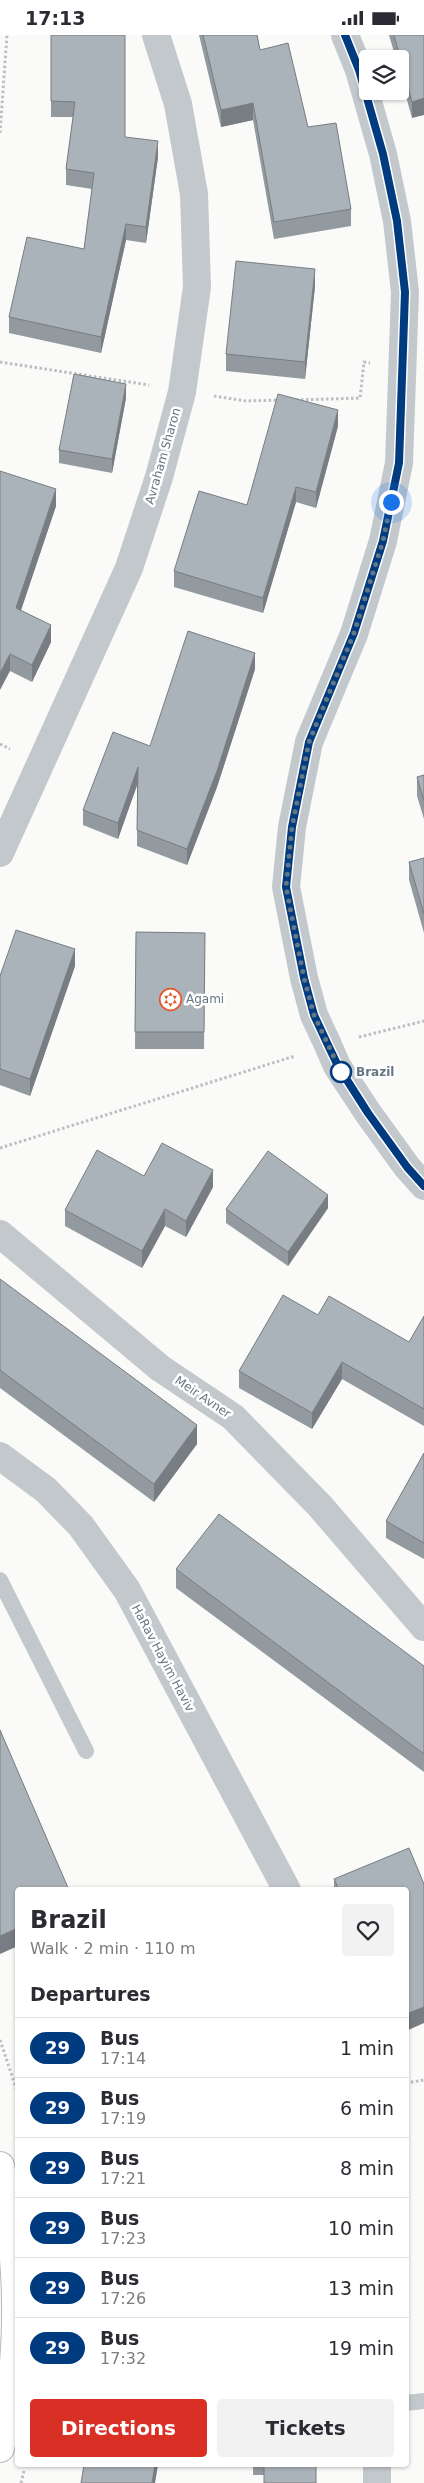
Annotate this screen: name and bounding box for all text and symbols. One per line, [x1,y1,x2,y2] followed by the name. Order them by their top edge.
[25,7,85,29] text: 17:13
[359,50,409,100] map controls
[359,50,409,100] button: layers
[143,406,183,506] street label: Avraham Sharon
[379,490,404,515] your location
[158,987,182,1011] synagogue icon: Agami
[186,992,224,1006] place label: Agami
[330,1061,352,1083] marker: Brazil
[356,1065,394,1079] place label: Brazil
[172,1373,234,1421] street label: Meir Avner
[129,1602,197,1714] street label: HaRav Hayim Haviv
[342,1904,394,1956] button: heart
[30,1906,107,1934] text: Brazil
[30,1939,195,1958] text: Walk · 2 min · 110 m
[30,1983,151,2005] text: Departures
[100,2027,139,2049] text: Bus
[45,2037,70,2058] text: 29
[340,2037,394,2059] text: 1 min
[100,2049,146,2068] text: 17:14
[100,2087,139,2109] text: Bus
[45,2097,70,2118] text: 29
[340,2097,394,2119] text: 6 min
[100,2109,146,2128] text: 17:19
[100,2147,139,2169] text: Bus
[45,2157,70,2178] text: 29
[340,2157,394,2179] text: 8 min
[100,2169,146,2188] text: 17:21
[100,2207,139,2229] text: Bus
[45,2217,70,2238] text: 29
[328,2217,394,2239] text: 10 min
[100,2229,146,2248] text: 17:23
[100,2267,139,2289] text: Bus
[45,2277,70,2298] text: 29
[328,2277,394,2299] text: 13 min
[100,2289,146,2308] text: 17:26
[100,2327,139,2349] text: Bus
[45,2337,70,2358] text: 29
[328,2337,394,2359] text: 19 min
[100,2349,146,2368] text: 17:32
[30,2399,207,2457] button: Directions
[217,2399,394,2457] button: Tickets

